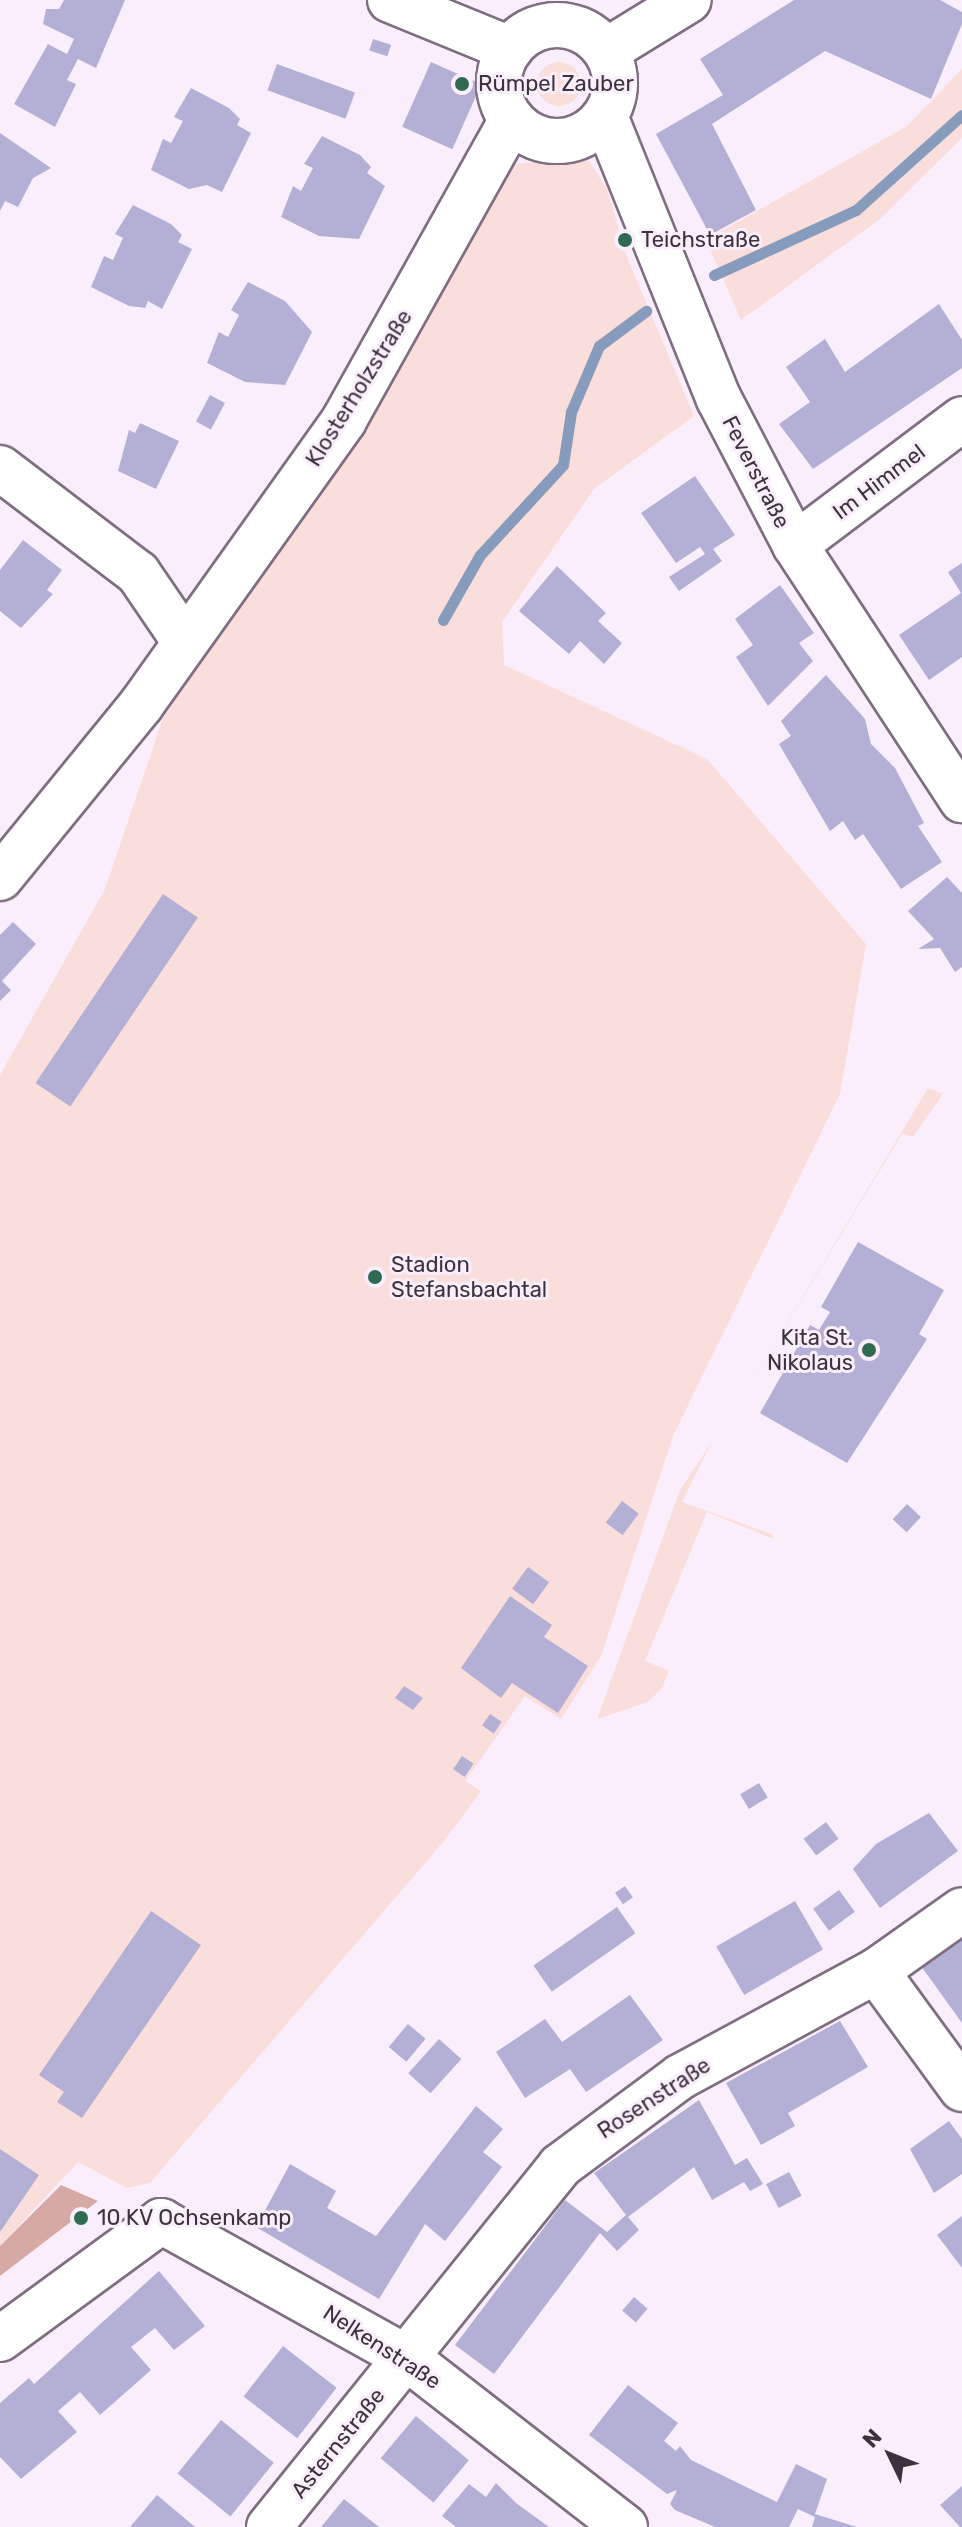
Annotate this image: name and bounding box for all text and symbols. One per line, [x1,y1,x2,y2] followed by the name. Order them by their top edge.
[478,71,634,97] place label: Rümpel Zauber
[453,75,471,93] marker: Rümpel Zauber
[641,227,760,253] place label: Teichstraße
[616,231,634,249] marker: Teichstraße
[300,305,418,471] street label: Klosterholzstraße
[716,411,796,533] street label: Feverstraße
[828,439,930,525] street label: Im Himmel
[391,1251,547,1302] place label: Stadion Stefansbachtal
[366,1268,384,1286] marker: Stadion Stefansbachtal
[767,1324,853,1376] place label: Kita St. Nikolaus
[860,1341,878,1359] marker: Kita St. Nikolaus
[593,2052,715,2144] street label: Rosenstraße
[97,2205,292,2231] place label: 10 KV Ochsenkamp
[72,2209,90,2227] marker: 10 KV Ochsenkamp
[318,2299,446,2395] street label: Nelkenstraße
[286,2383,390,2503] street label: Asternstraße
[850,2415,930,2495] north arrow
[857,2423,887,2453] text: N

